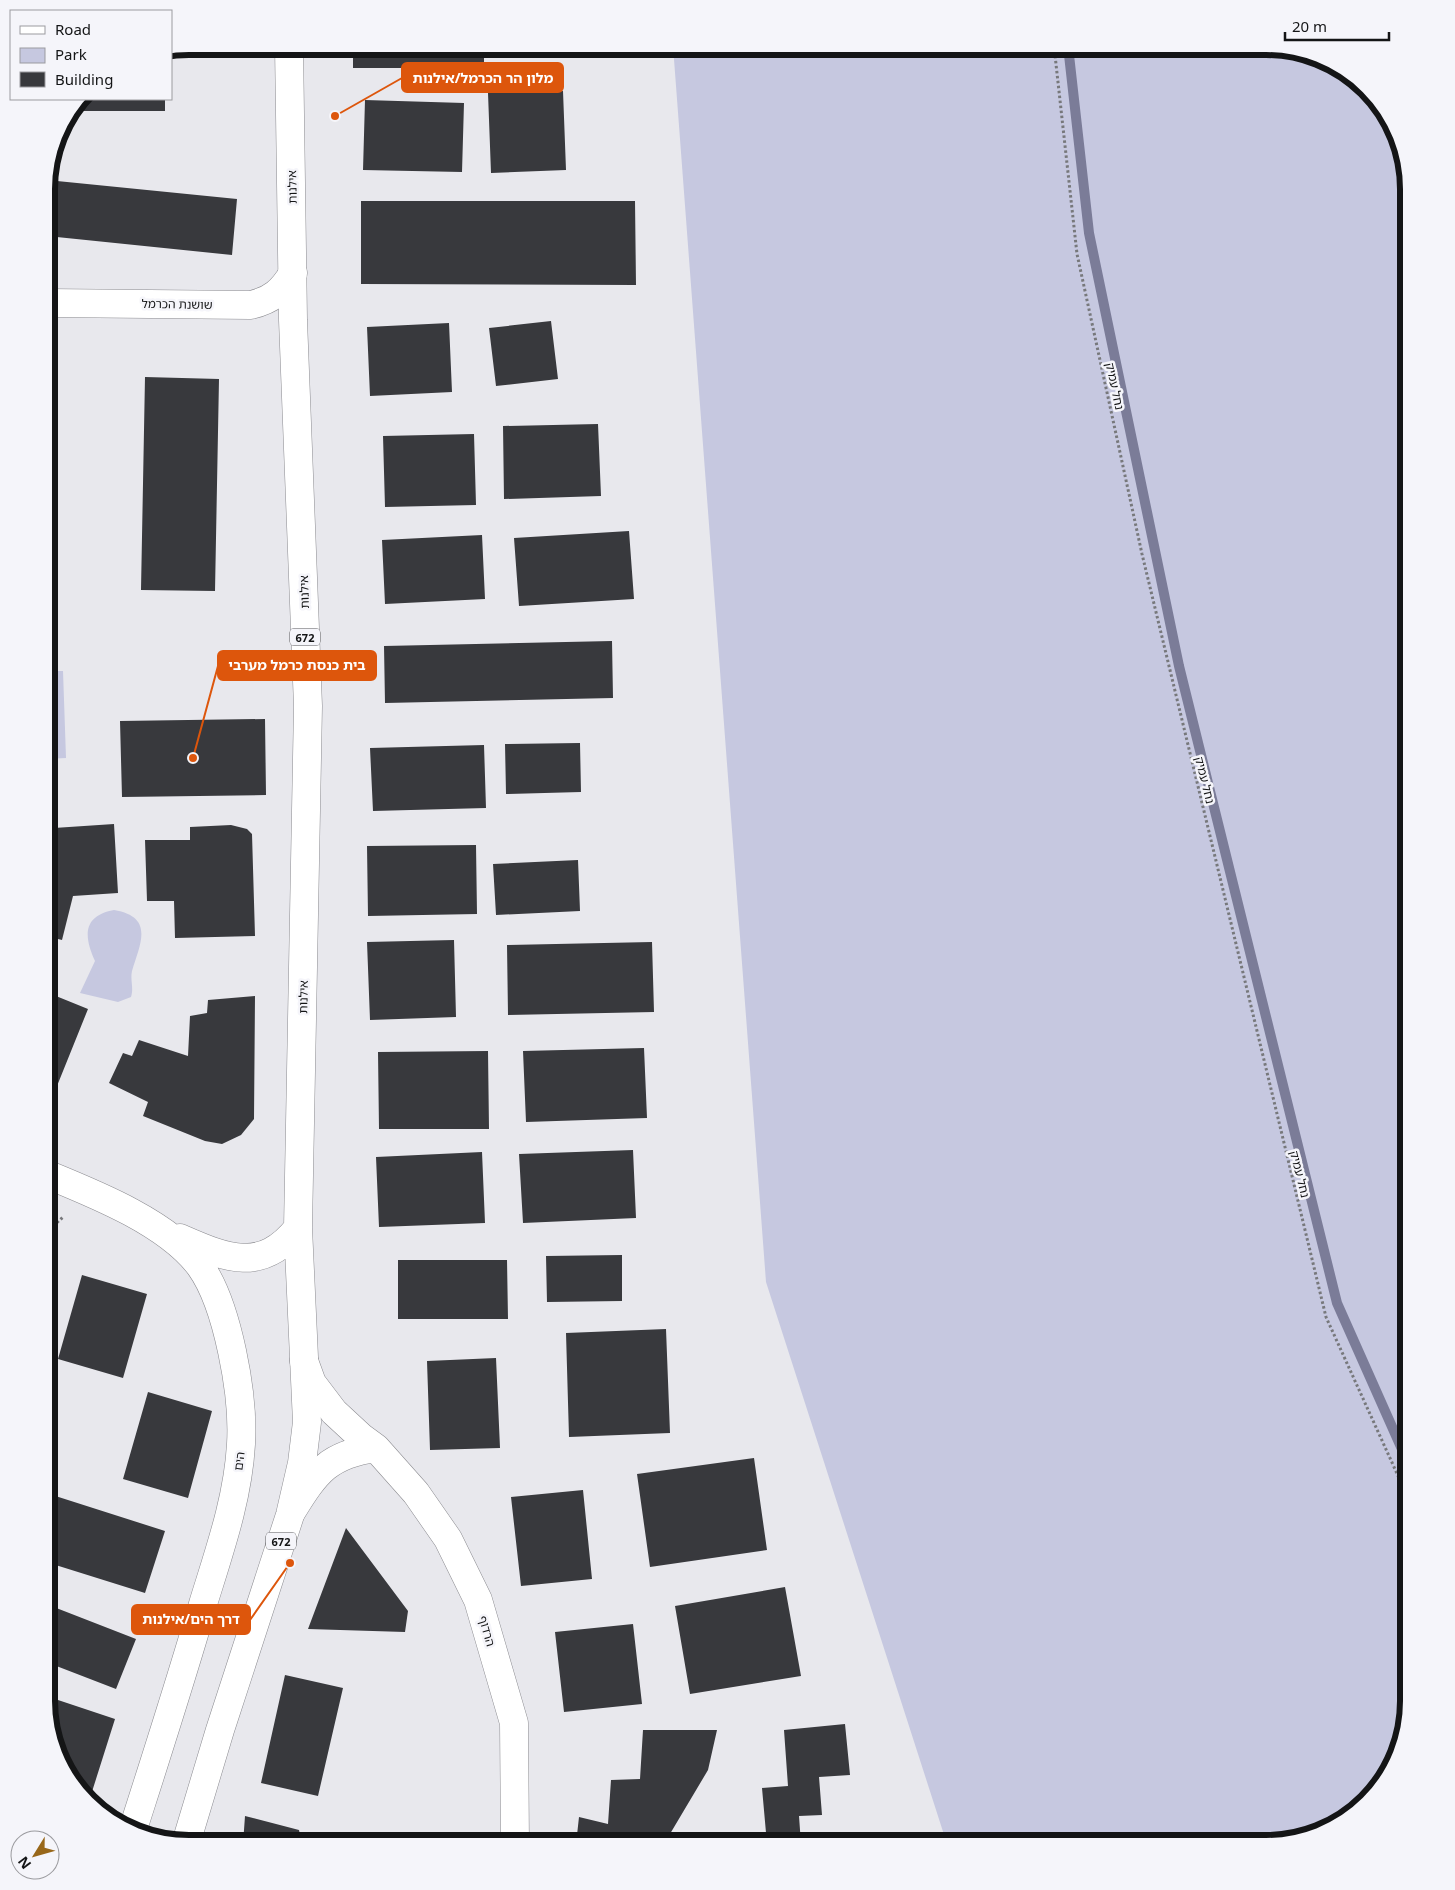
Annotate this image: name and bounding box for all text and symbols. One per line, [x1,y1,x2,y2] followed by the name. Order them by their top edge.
[10,10,172,100] legend
[1285,10,1389,42] scale bar
[1292,16,1327,36] text: 20 m
[55,19,91,39] text: Road
[55,44,87,64] text: Park
[402,63,563,92] callout: מלון הר הכרמל/אילנות
[413,68,554,87] text: מלון הר הכרמל/אילנות
[55,69,113,89] text: Building
[283,170,301,204] street label: אילנות
[141,295,213,313] street label: שושנת הכרמל
[1102,361,1128,411] street label: נחל עמיק
[295,575,313,609] street label: אילנות
[290,628,320,646] road number: 672
[218,651,376,680] callout: בית כנסת כרמל מערבי
[228,655,366,674] text: בית כנסת כרמל מערבי
[1191,755,1219,805] street label: נחל עמיק
[294,980,312,1014] street label: אילנות
[1286,1149,1314,1199] street label: נחל עמיק
[229,1451,249,1471] street label: הים
[266,1532,296,1550] road number: 672
[132,1605,250,1634] callout: דרך הים/אילנות
[142,1609,240,1628] text: דרך הים/אילנות
[475,1614,499,1648] street label: הרדוף
[10,1830,60,1880] north arrow
[13,1853,35,1873] text: N

